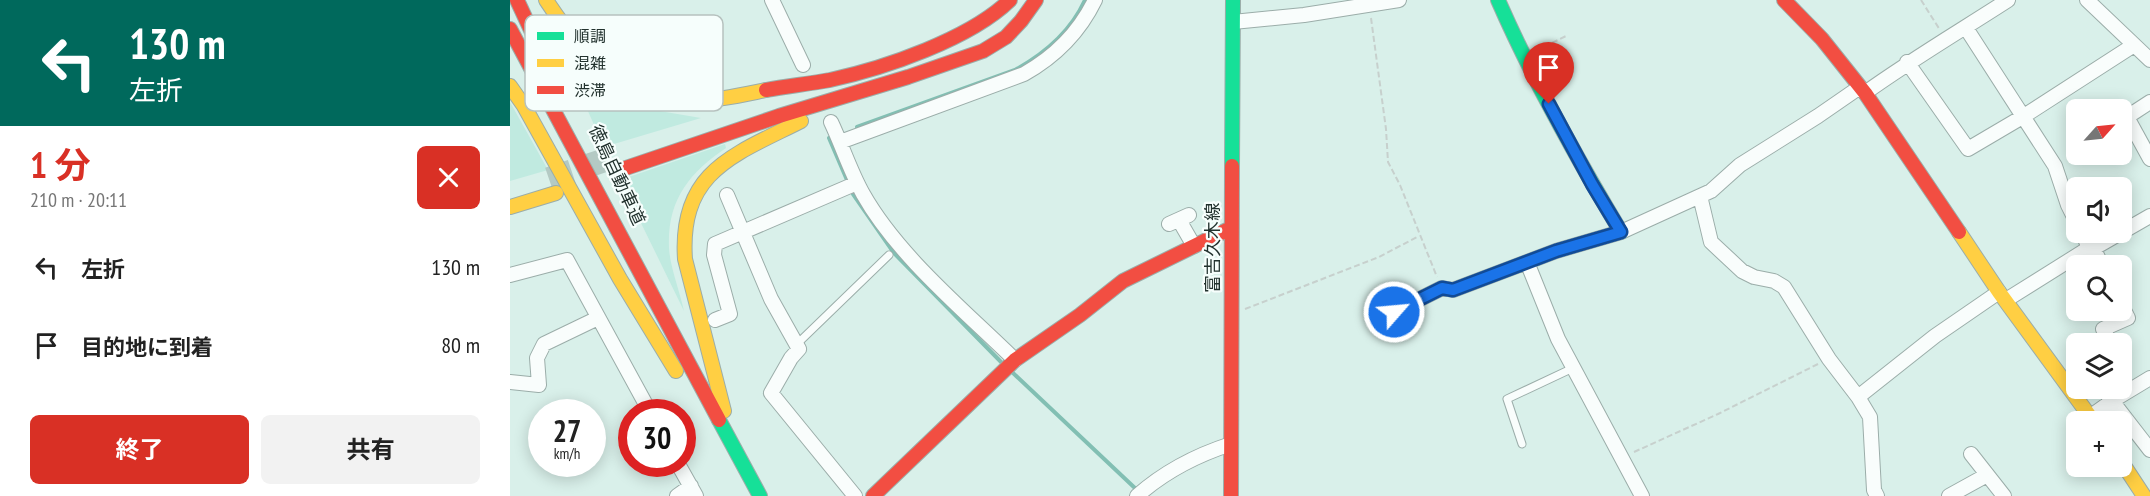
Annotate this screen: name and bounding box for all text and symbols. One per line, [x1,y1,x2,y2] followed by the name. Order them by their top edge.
[525,15,723,111] legend
[129,16,226,71] text: 130 m
[30,24,108,102] icon: left
[574,26,606,46] text: 順調
[1523,42,1574,104] pin
[1532,51,1565,84] icon: arrive
[574,53,606,73] text: 混雑
[129,73,183,107] text: 左折
[574,80,606,100] text: 渋滞
[2066,99,2132,165] north arrow
[2066,99,2132,477] map controls
[584,121,651,229] street label: 徳島自動車道
[30,141,91,188] text: 1 分
[417,146,480,209] button: close
[2066,177,2132,243] button: sound
[30,187,127,213] text: 210 m · 20:11
[1201,203,1224,293] street label: 富吉久木線
[30,251,63,284] icon: left
[431,253,480,281] text: 130 m
[81,255,125,283] text: 左折
[2066,255,2132,321] button: search
[1362,280,1426,344] position arrow
[30,329,63,362] icon: arrive
[441,331,480,359] text: 80 m
[81,333,213,361] text: 目的地に到着
[2066,333,2132,399] button: layers
[618,399,696,477] speed limit sign: 30
[553,411,581,450] text: 27
[2066,411,2132,477] button: +
[30,415,249,484] button: 終了
[261,415,480,484] button: 共有
[554,444,580,463] text: km/h

